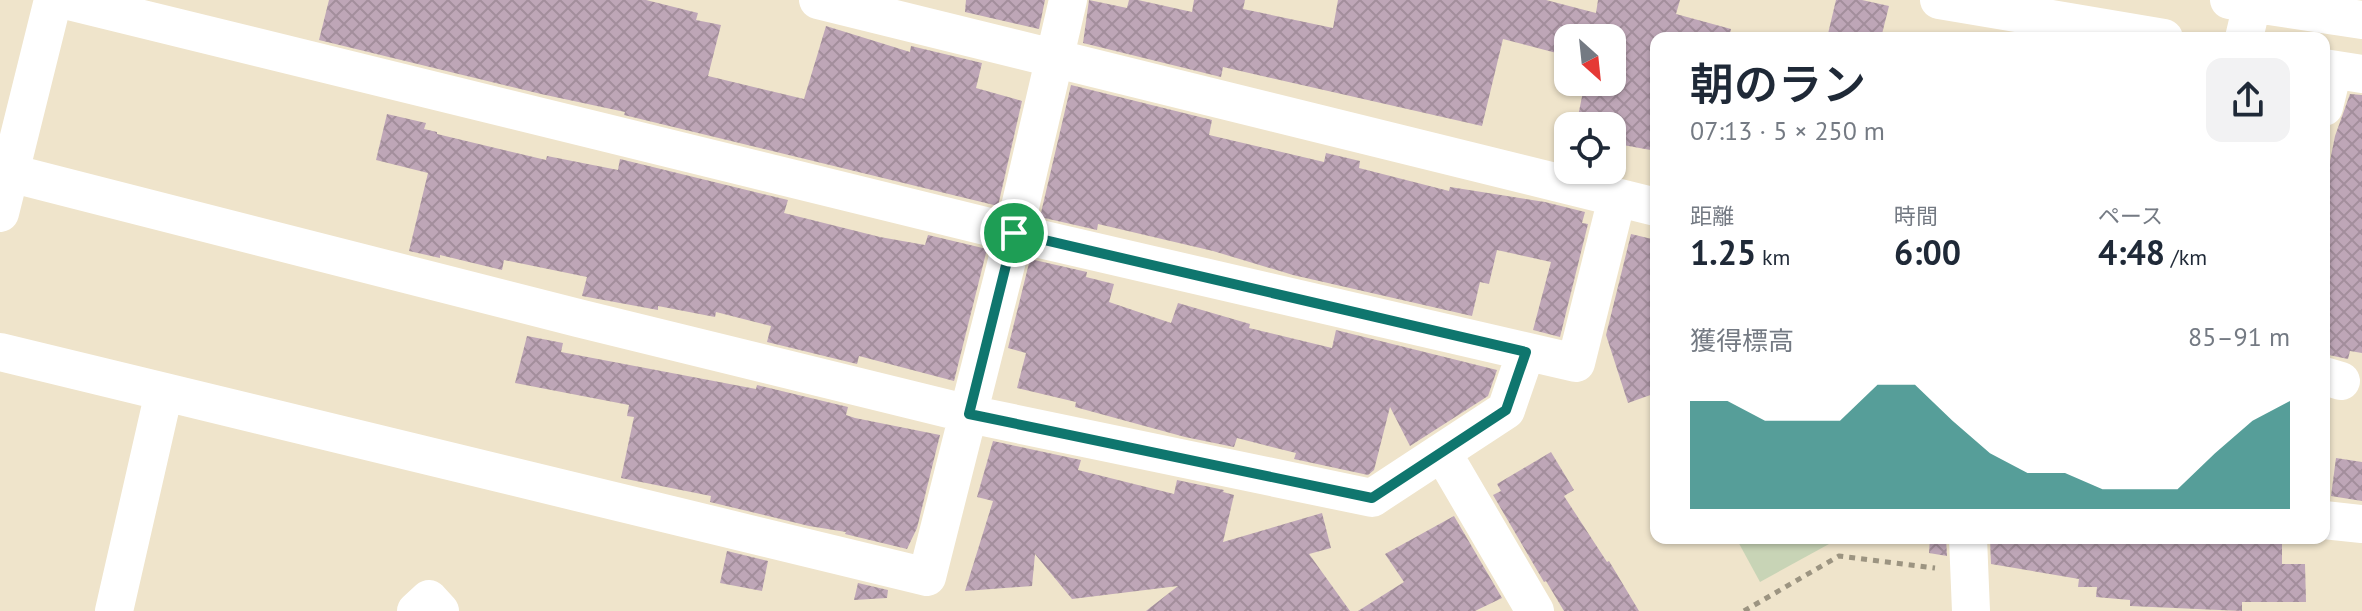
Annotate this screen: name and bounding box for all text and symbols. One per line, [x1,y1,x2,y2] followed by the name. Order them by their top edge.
[1554,24,1626,96] north arrow
[1554,24,1626,184] map controls
[1690,55,1866,112] text: 朝のラン
[2206,58,2290,142] button: share
[1554,112,1626,184] button: locate
[1690,114,1885,147] text: 07:13 · 5 × 250 m
[980,199,1048,267] pin
[1690,202,1734,230] text: 距離
[1894,202,1938,230] text: 時間
[2098,202,2163,230] text: ペース
[992,211,1036,255] icon: arrive
[1690,230,1756,274] text: 1.25
[1894,230,1961,274] text: 6:00
[2098,230,2165,274] text: 4:48
[1756,243,1790,271] text: km
[2165,243,2207,271] text: /km
[2188,320,2290,353] text: 85–91 m
[1690,324,1794,357] text: 獲得標高

